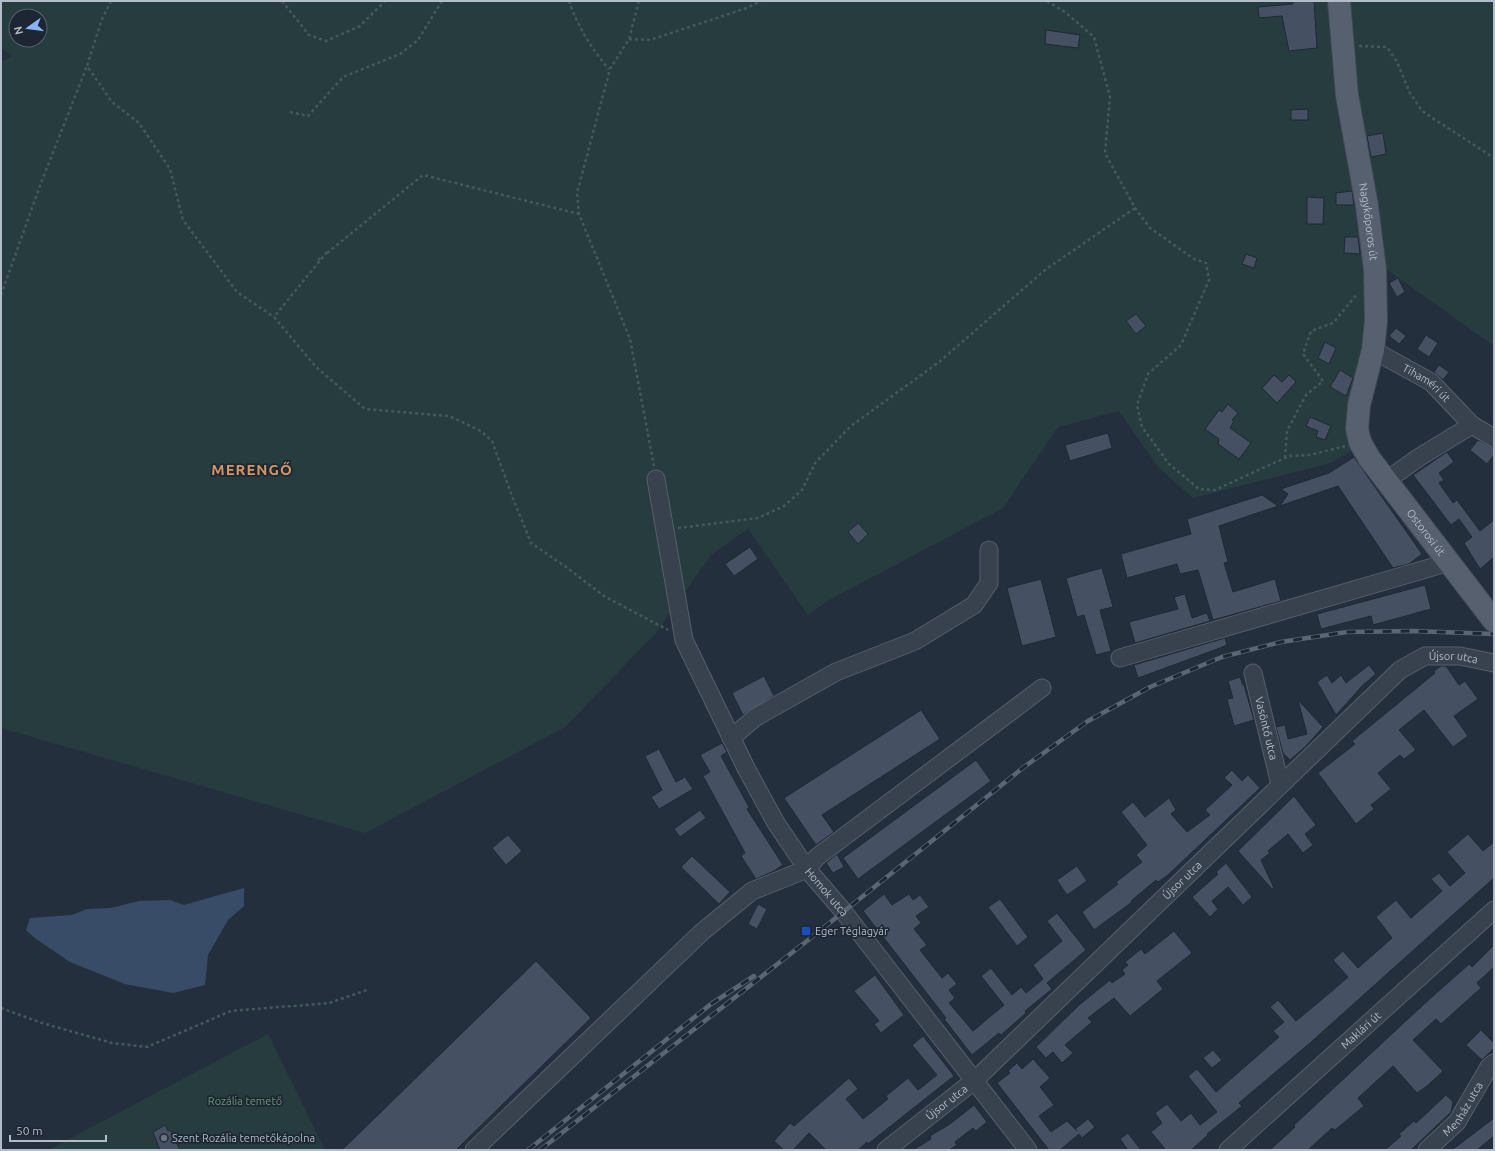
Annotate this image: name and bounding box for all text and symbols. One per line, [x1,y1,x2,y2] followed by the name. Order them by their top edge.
[8,8,48,48] north arrow
[11,25,25,36] text: N
[1357,182,1380,262] street label: Nagykőporos út
[1401,362,1453,405] street label: Tihaméri út
[211,461,293,478] district label: MERENGŐ
[1404,507,1448,558] street label: Ostorosi út
[1429,649,1479,666] street label: Újsor utca
[1253,696,1280,761] street label: Vasöntő utca
[1159,859,1204,902] street label: Újsor utca
[803,865,851,918] street label: Homok utca
[800,925,812,937] marker: Eger Téglagyár
[815,925,889,937] place label: Eger Téglagyár
[1339,1009,1384,1051] street label: Maklári út
[1440,1080,1485,1138] street label: Menház utca
[923,1082,970,1122] street label: Újsor utca
[208,1095,282,1107] park label: Rozália temető
[10,1117,106,1143] scale bar
[16,1124,43,1137] text: 50 m
[172,1132,315,1144] place label: Szent Rozália temetőkápolna
[159,1133,169,1143] marker: Szent Rozália temetőkápolna

